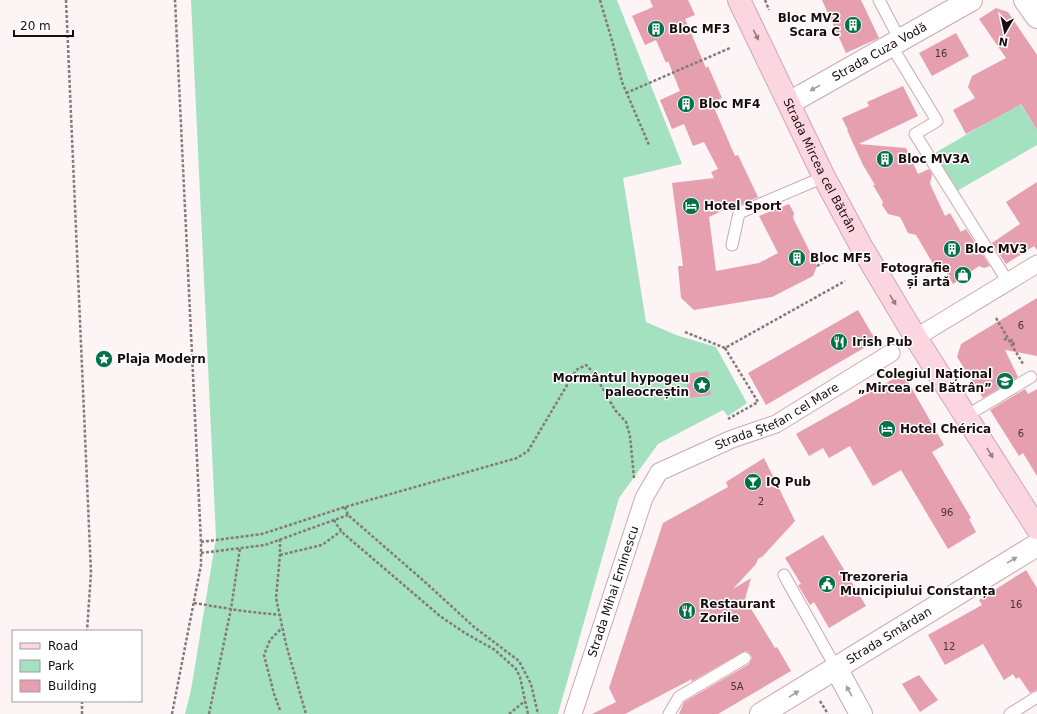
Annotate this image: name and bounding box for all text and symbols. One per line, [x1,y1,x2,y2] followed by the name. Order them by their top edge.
[778,11,840,39] place label: Bloc MV2 Scara C
[14,12,73,38] scale bar
[985,12,1025,52] north arrow
[843,15,863,35] building icon: Bloc MV2 Scara C
[20,19,51,33] text: 20 m
[646,19,666,39] building icon: Bloc MF3
[830,19,929,84] street label: Strada Cuza Vodă
[669,22,730,36] place label: Bloc MF3
[753,29,759,41] one-way arrow
[998,34,1009,49] text: N
[935,48,947,59] house number: 16
[809,85,821,92] one-way arrow
[676,94,696,114] building icon: Bloc MF4
[780,96,859,235] street label: Strada Mircea cel Bătrân
[699,97,760,111] place label: Bloc MF4
[875,149,895,169] building icon: Bloc MV3A
[898,152,970,166] place label: Bloc MV3A
[681,196,701,216] hotel icon: Hotel Sport
[704,199,782,213] place label: Hotel Sport
[942,239,962,259] building icon: Bloc MV3
[965,242,1027,256] place label: Bloc MV3
[787,248,807,268] building icon: Bloc MF5
[810,251,871,265] place label: Bloc MF5
[880,261,950,289] place label: Fotografie și artă
[953,265,973,285] shop icon: Fotografie și artă
[890,294,897,306] one-way arrow
[1018,320,1024,331] house number: 6
[829,332,849,352] restaurant icon: Irish Pub
[852,335,913,349] place label: Irish Pub
[94,349,114,369] place icon: Plaja Modern
[117,352,206,366] place label: Plaja Modern
[858,367,992,395] place label: Colegiul Național „Mircea cel Bătrân”
[553,371,689,399] place label: Mormântul hypogeu paleocreștin
[995,371,1015,391] school or university icon: Colegiul Național „Mircea cel Bătrân”
[692,375,712,395] place icon: Mormântul hypogeu paleocreștin
[713,380,841,453] street label: Strada Ștefan cel Mare
[877,419,897,439] hotel icon: Hotel Chérica
[900,422,991,436] place label: Hotel Chérica
[1018,428,1024,439] house number: 6
[986,448,994,458] one-way arrow
[743,472,763,492] bar icon: IQ Pub
[766,475,811,489] place label: IQ Pub
[758,496,764,507] house number: 2
[941,507,953,518] house number: 96
[585,524,641,659] street label: Strada Mihai Eminescu
[1007,556,1017,564] one-way arrow
[840,570,996,598] place label: Trezoreria Municipiului Constanța
[817,574,837,594] public building icon: Trezoreria Municipiului Constanța
[700,597,775,625] place label: Restaurant Zorile
[1010,599,1022,610] house number: 16
[677,601,697,621] restaurant icon: Restaurant Zorile
[844,604,934,667] street label: Strada Smârdan
[12,630,142,702] legend
[48,639,78,653] text: Road
[943,641,955,652] house number: 12
[48,659,74,673] text: Park
[48,679,97,693] text: Building
[730,681,744,692] house number: 5A
[845,685,852,697] one-way arrow
[788,690,800,697] one-way arrow

